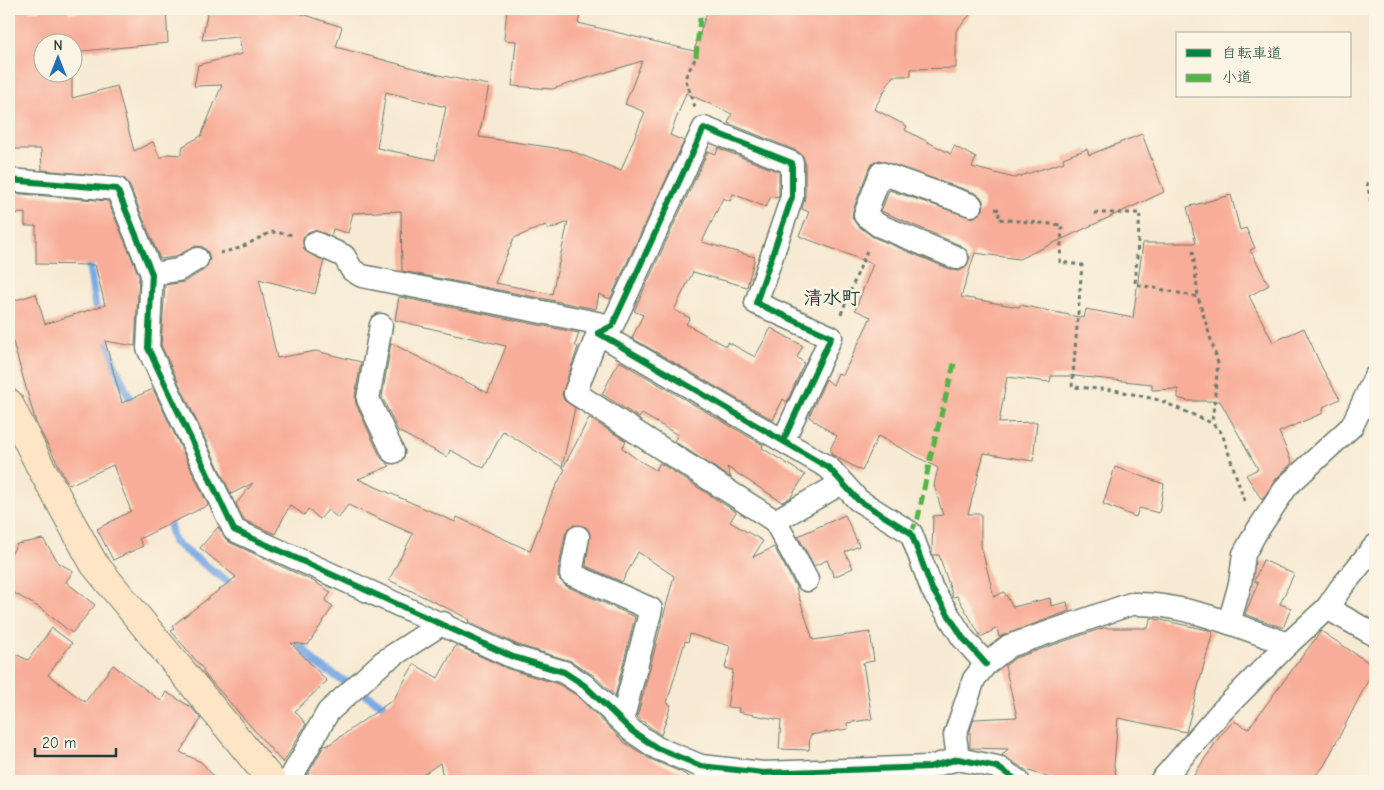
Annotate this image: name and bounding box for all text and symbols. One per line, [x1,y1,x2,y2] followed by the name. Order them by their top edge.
[32,32,82,82] north arrow
[1176,32,1352,98] legend
[53,37,63,54] text: N
[1222,44,1282,62] text: 自転車道
[1222,68,1252,86] text: 小道
[803,287,861,309] district label: 清水町
[35,725,116,757] scale bar
[42,734,76,752] text: 20 m

